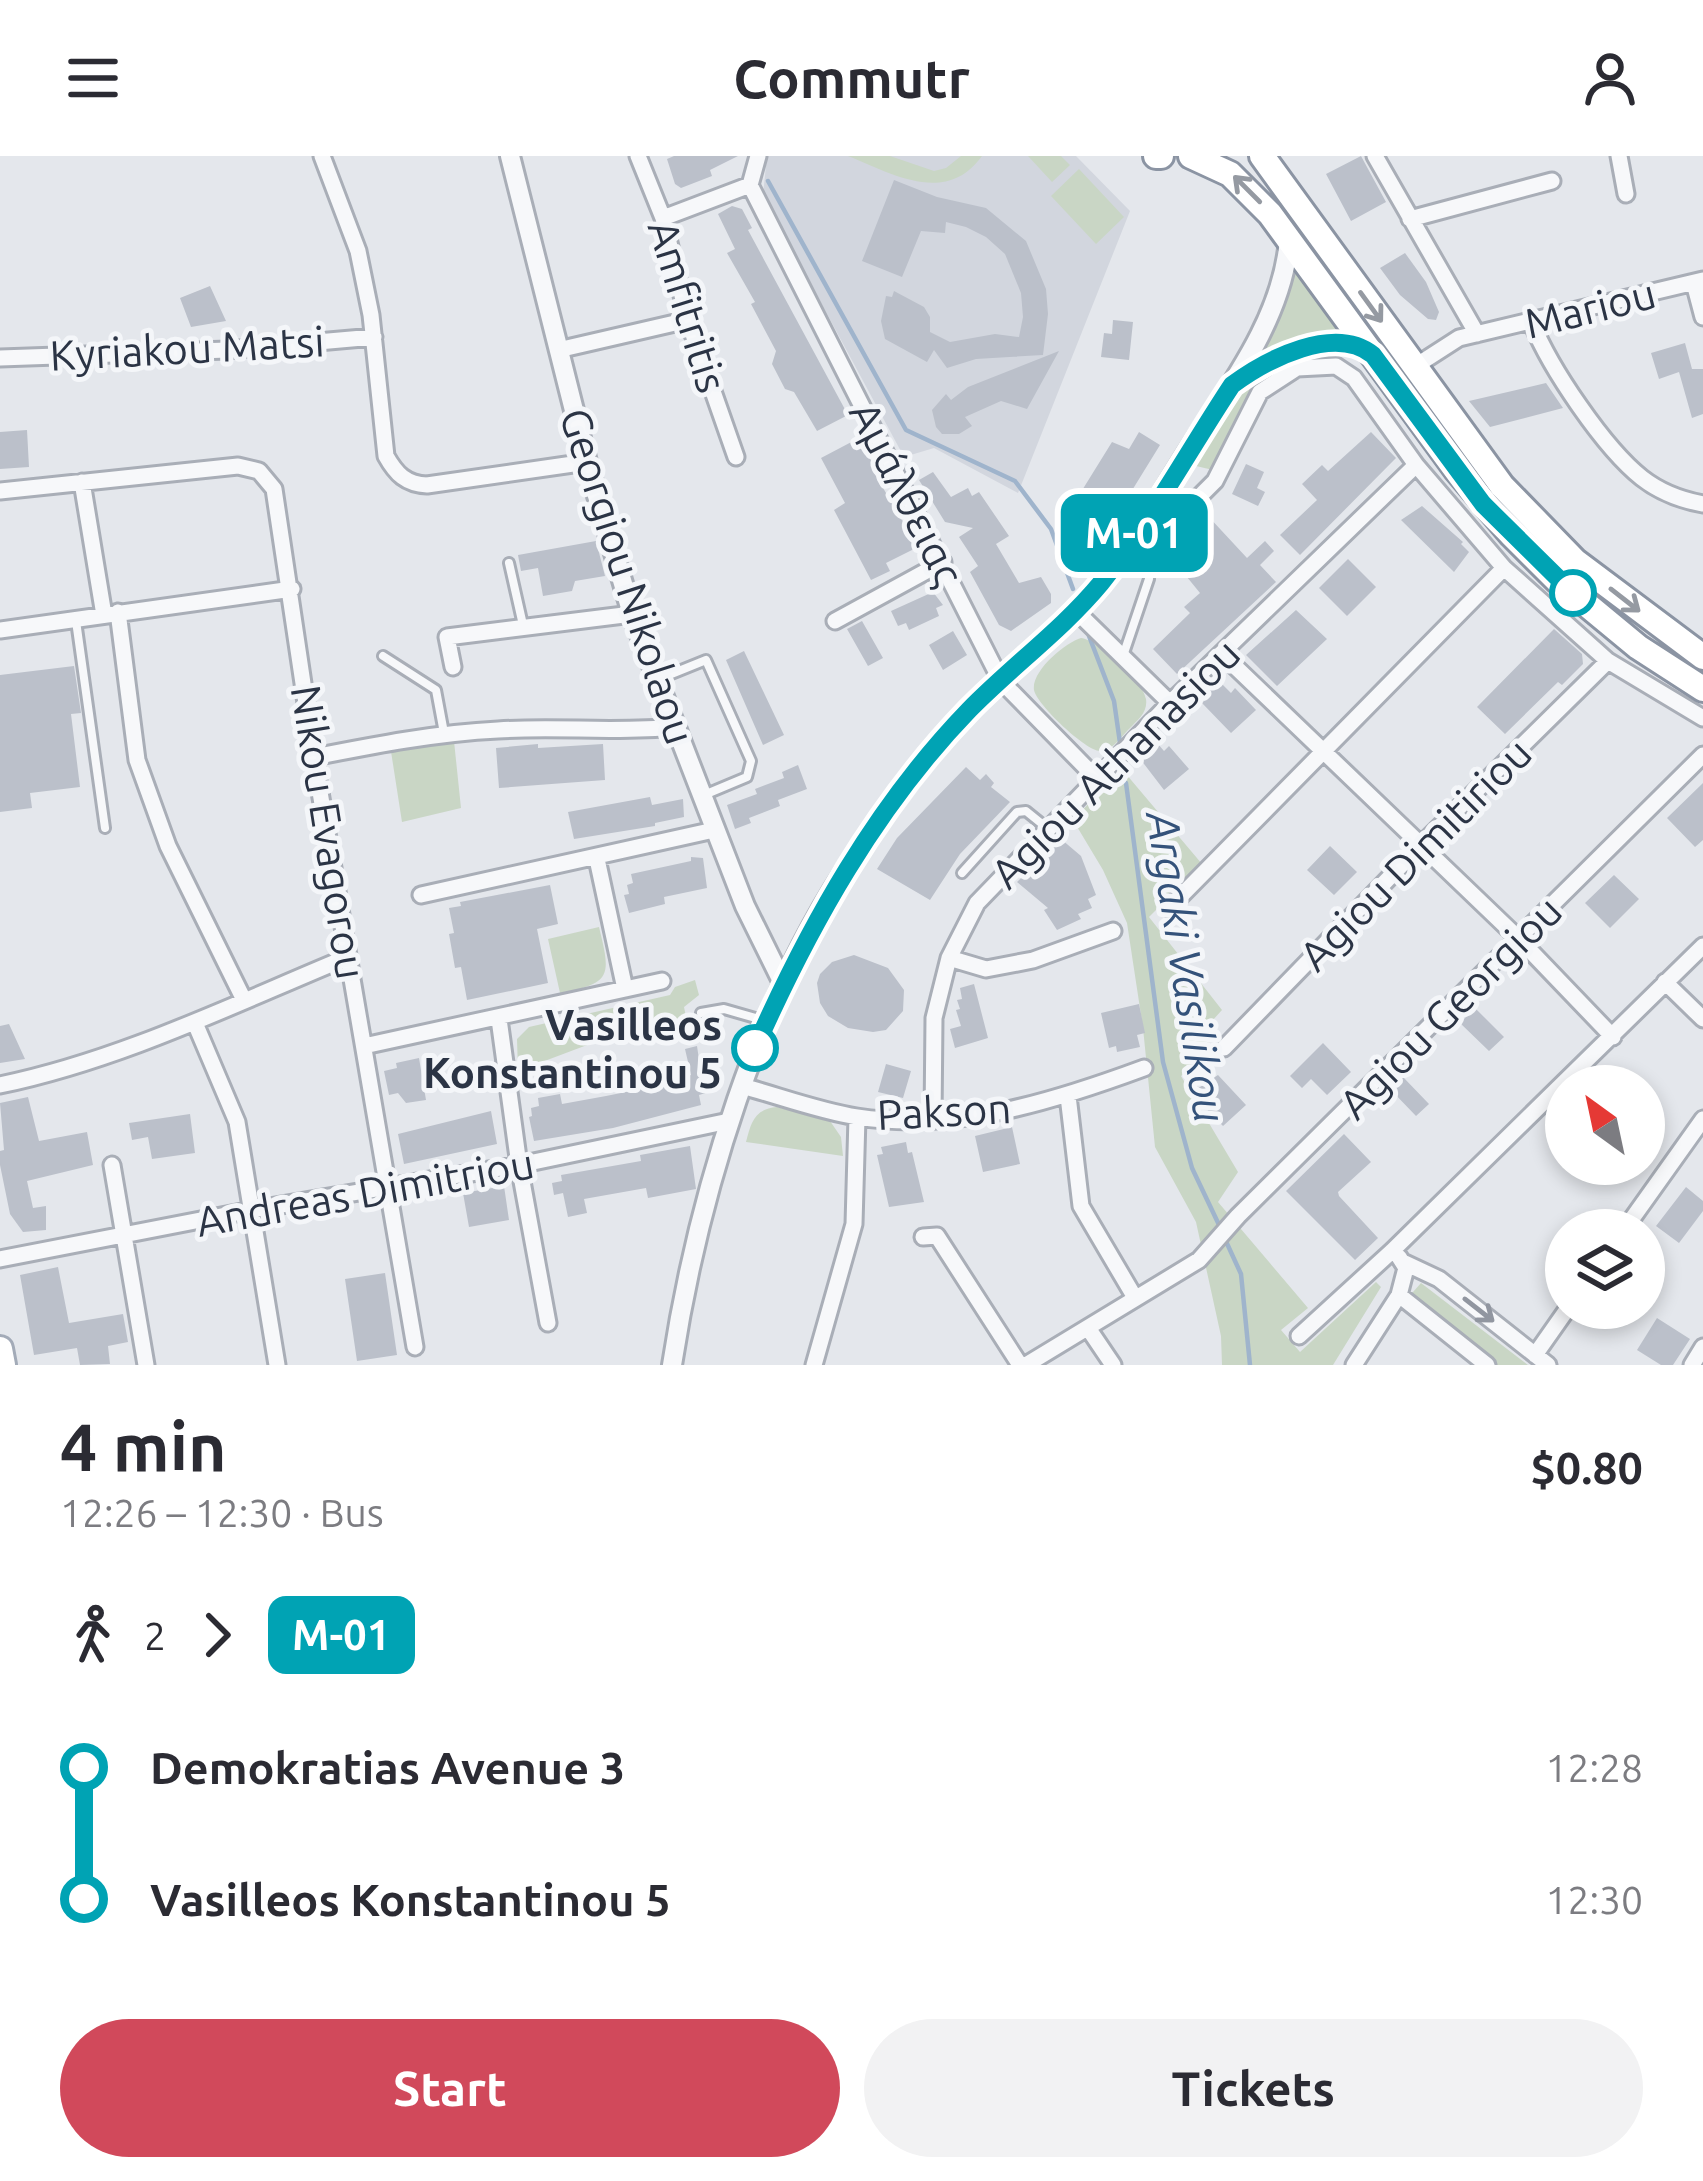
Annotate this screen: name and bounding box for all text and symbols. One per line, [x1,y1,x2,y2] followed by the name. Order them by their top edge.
[60,45,126,111] icon: menu
[1577,45,1643,111] icon: person
[733,48,970,108] text: Commutr
[1233,176,1262,204] one-way arrow
[640,214,736,398] street label: Amfitritis
[1520,269,1660,347] street label: Mariou
[1358,290,1383,323] one-way arrow
[49,317,325,379] street label: Kyriakou Matsi
[841,394,973,592] street label: Αμάλθειας
[552,402,704,750] street label: Georgiou Nikolaou
[1050,494,1218,572] line badge: M-01
[1085,509,1183,556] text: M-01
[1551,571,1595,615] unlabelled marker
[1608,586,1640,613] one-way arrow
[981,629,1249,897] street label: Agiou Athanasiou
[283,682,375,982] street label: Nikou Evagorou
[1290,729,1540,979] street label: Agiou Dimitiriou
[1137,806,1237,1126] water label: Argaki Vasilikou
[1329,886,1571,1128] street label: Agiou Georgiou
[423,1001,722,1096] place label: Vasilleos Konstantinou 5
[733,1026,777,1070] marker: Vasilleos Konstantinou 5
[1545,1065,1665,1185] north arrow
[1545,1065,1665,1329] map controls
[876,1084,1012,1138] street label: Pakson
[193,1139,537,1245] street label: Andreas Dimitriou
[1545,1209,1665,1329] button: layers
[1462,1296,1494,1323] one-way arrow
[60,1409,227,1483] text: 4 min
[1530,1442,1643,1493] text: $0.80
[60,1491,384,1534] text: 12:26 – 12:30 · Bus
[60,1602,126,1668] icon: walk
[184,1602,250,1668] icon: forward
[292,1611,391,1658] text: M-01
[144,1614,166,1657] text: 2
[150,1742,625,1793] text: Demokratias Avenue 3
[1545,1746,1643,1789] text: 12:28
[150,1874,671,1925] text: Vasilleos Konstantinou 5
[1545,1878,1643,1921] text: 12:30
[60,2019,840,2157] button: Start
[864,2019,1643,2157] button: Tickets

